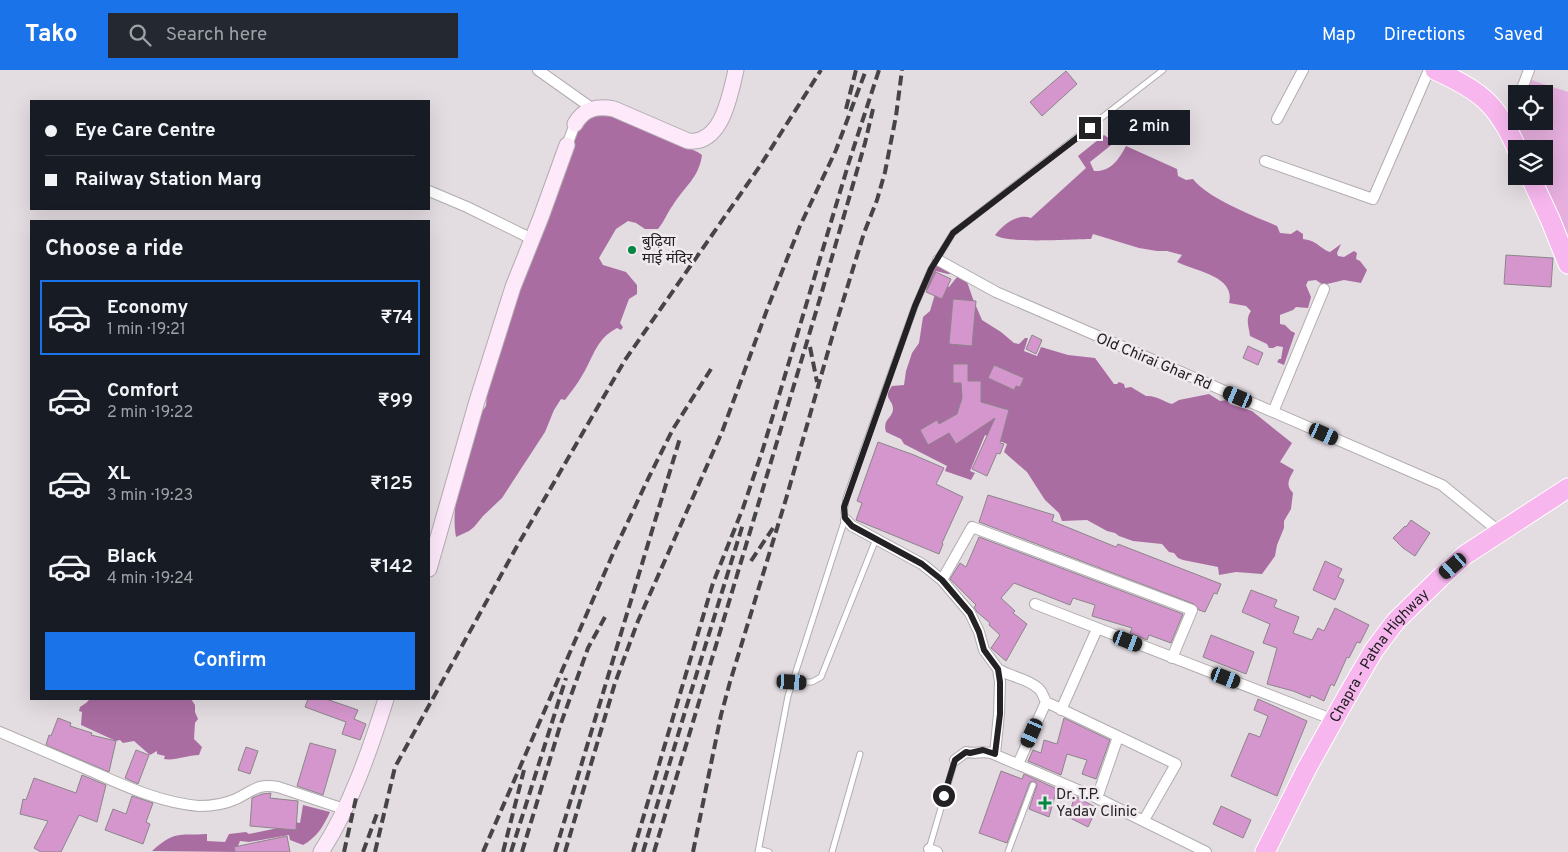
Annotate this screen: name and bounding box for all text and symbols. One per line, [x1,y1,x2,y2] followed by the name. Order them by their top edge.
[108,13,458,58] search box
[25,20,78,50] text: Tako
[126,21,154,49] icon: search
[166,23,267,47] text: Search here
[1322,24,1356,47] text: Map
[1384,24,1466,47] text: Directions
[1494,24,1543,47] text: Saved
[1508,85,1553,185] map controls
[1508,85,1553,130] button: locate
[1108,110,1190,146] callout: 2 min
[1079,117,1101,139] route end
[1128,117,1170,137] text: 2 min
[75,119,216,143] text: Eye Care Centre
[1508,140,1553,185] button: layers
[75,168,262,192] text: Railway Station Marg
[642,233,694,269] place label: बुढ़िया माई मंदिर
[45,236,183,263] text: Choose a ride
[626,244,638,256] marker: बुढ़िया माई मंदिर
[47,295,92,340] icon: car
[107,296,188,320] text: Economy
[380,306,413,330] text: ₹74
[107,320,186,340] text: 1 min · 19:21
[1093,329,1214,395] street label: Old Chirai Ghar Rd
[47,378,92,423] icon: car
[107,379,179,403] text: Comfort
[1221,384,1254,410] car
[378,389,413,413] text: ₹99
[107,403,193,423] text: 2 min · 19:22
[1307,421,1340,447] car
[47,461,92,506] icon: car
[107,462,130,486] text: XL
[370,472,413,496] text: ₹125
[107,486,193,506] text: 3 min · 19:23
[47,544,92,589] icon: car
[107,545,157,569] text: Black
[1436,550,1469,582] car
[370,555,413,579] text: ₹142
[107,569,194,589] text: 4 min · 19:24
[1326,586,1434,726] street label: Chapra - Patna Highway
[1111,629,1144,653] car
[45,632,415,690] button: Confirm
[1209,666,1242,690] car
[776,674,807,690] car
[1019,716,1044,750] car
[933,785,955,807] route start
[1056,786,1137,822] place label: Dr. T.P. Yadav Clinic
[1038,796,1052,810] marker: Dr. T.P. Yadav Clinic

